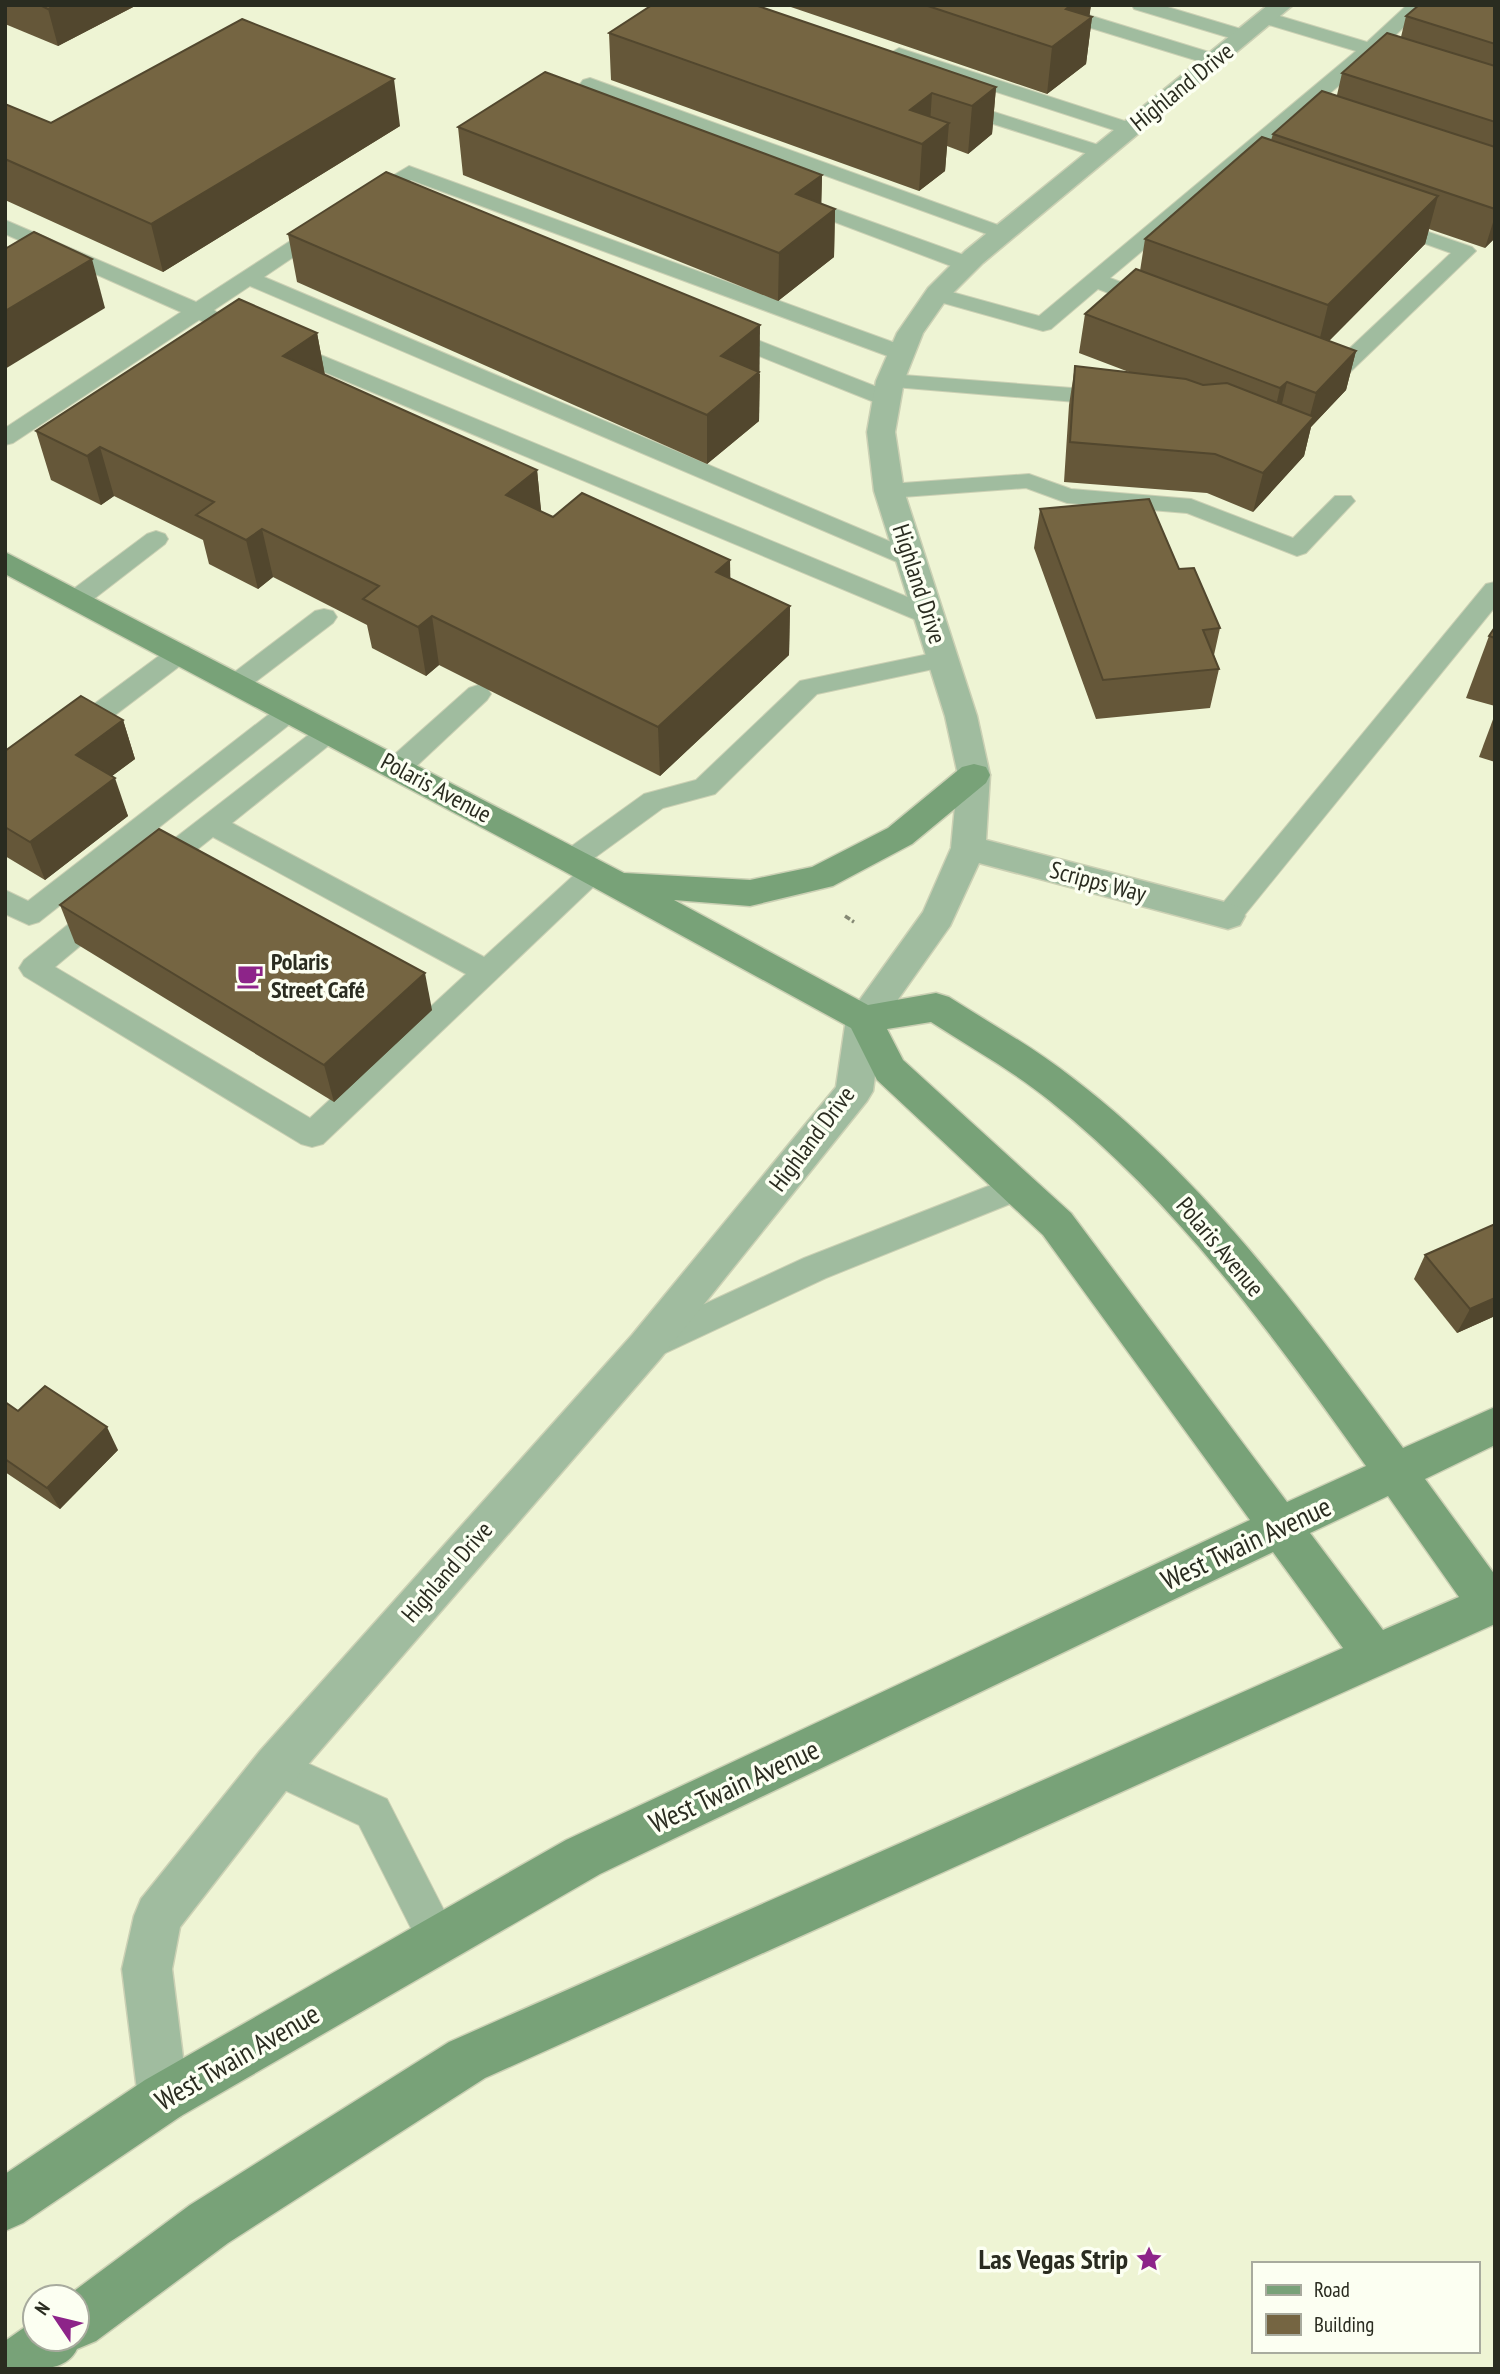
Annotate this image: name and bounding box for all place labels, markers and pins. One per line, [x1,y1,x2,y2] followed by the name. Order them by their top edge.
[271,946,365,1005] place label: Polaris Street Café
[235,961,265,991] cafe icon: Polaris Street Café
[978,2240,1128,2277] place label: Las Vegas Strip
[1134,2244,1164,2274] place icon: Las Vegas Strip

